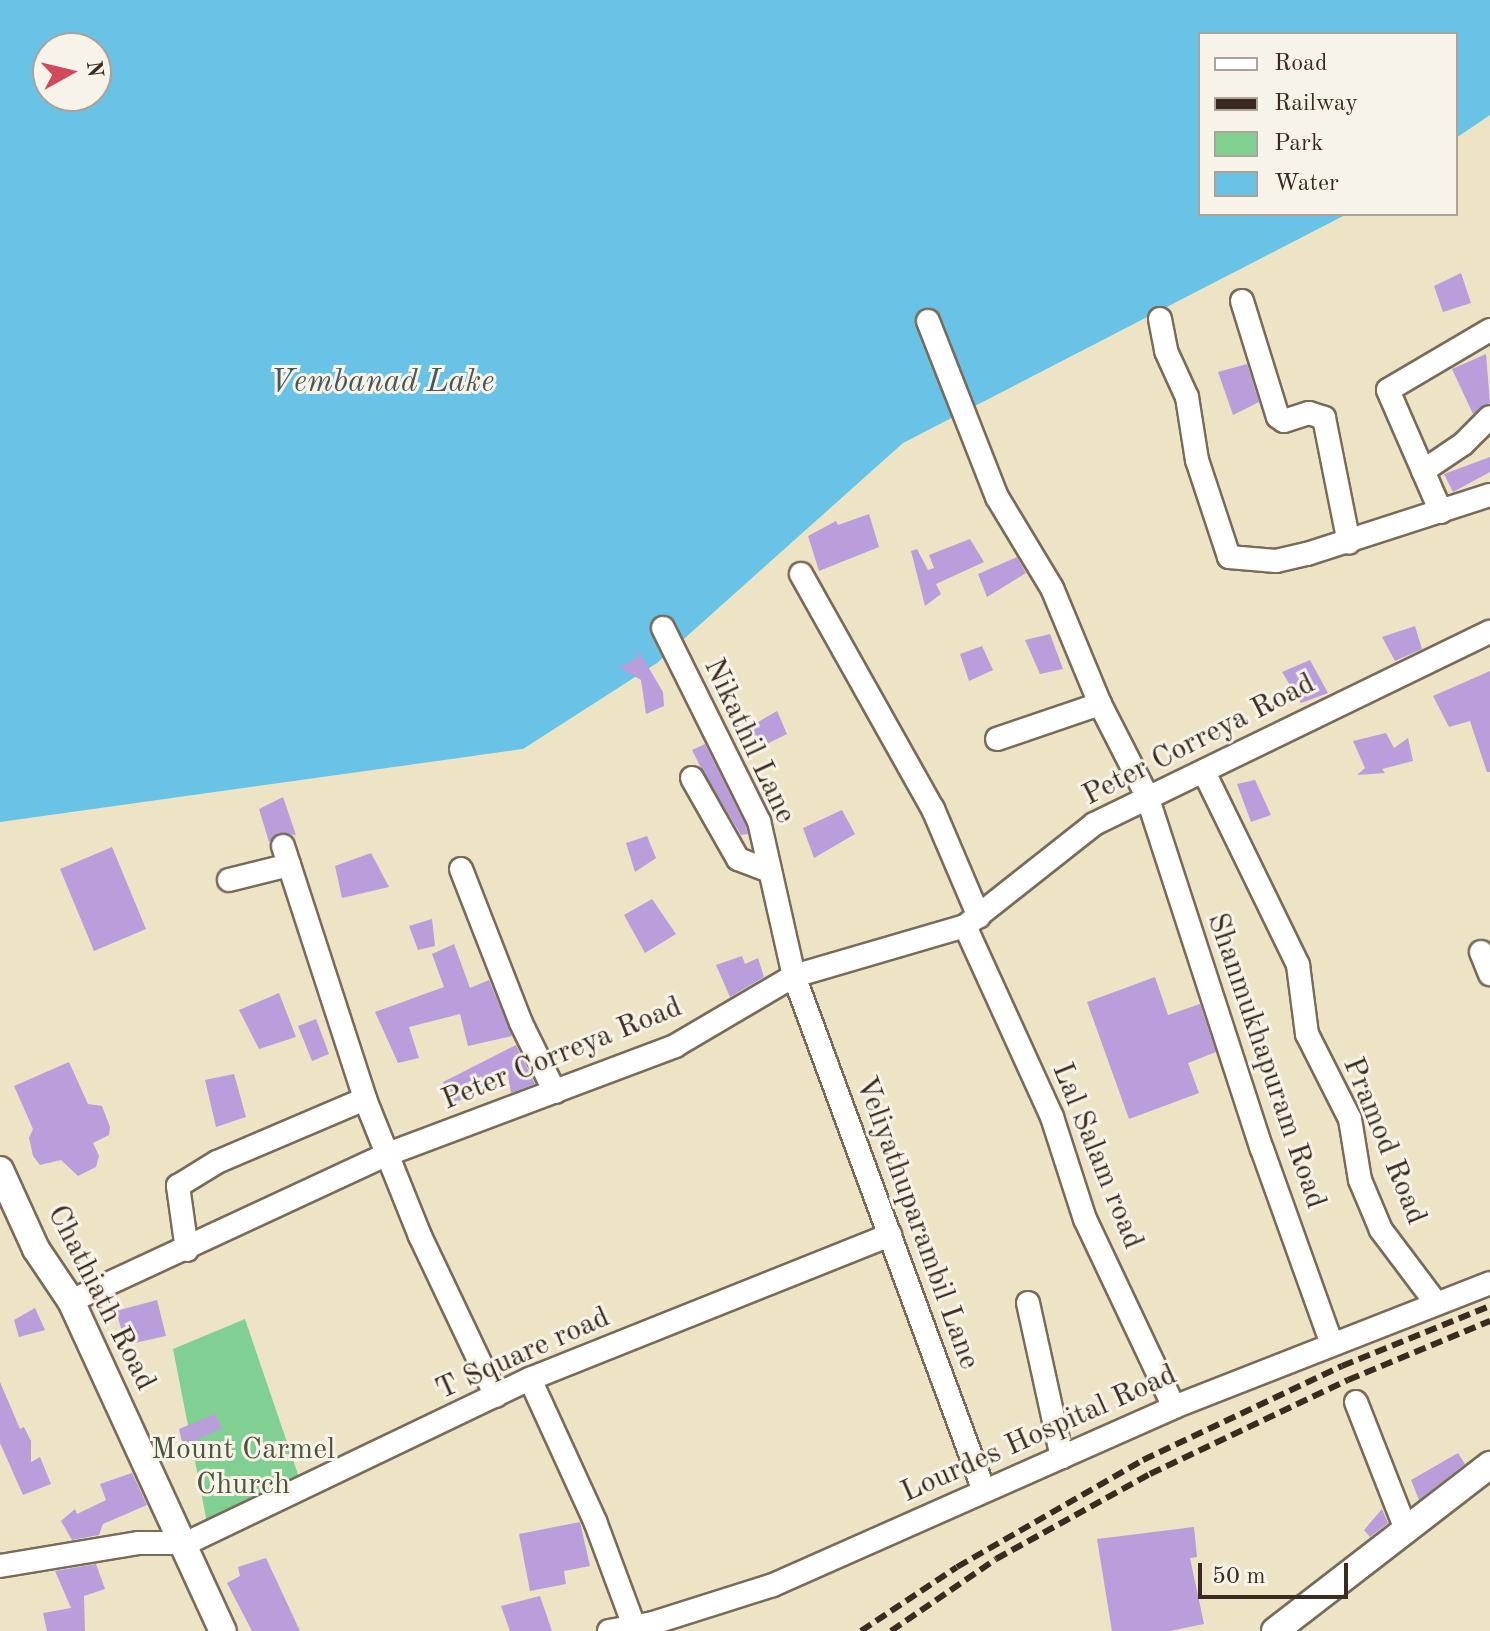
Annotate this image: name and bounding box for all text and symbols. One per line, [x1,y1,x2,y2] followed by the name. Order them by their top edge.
[32,32,112,112] north arrow
[1198,32,1458,216] legend
[1274,52,1327,76] text: Road
[82,59,106,79] text: N
[1274,92,1358,116] text: Railway
[1274,132,1323,156] text: Park
[1274,172,1339,196] text: Water
[270,364,494,402] water label: Vembanad Lake
[695,653,803,829] street label: Nikathil Lane
[1077,666,1321,814] street label: Peter Correya Road
[1198,908,1334,1214] street label: Shanmukhapuram Road
[437,989,687,1119] street label: Peter Correya Road
[1334,1052,1434,1230] street label: Pramod Road
[1043,1058,1151,1254] street label: Lal Salam road
[847,1072,987,1374] street label: Veliyathuparambil Lane
[39,1199,163,1397] street label: Chathiath Road
[430,1300,616,1408] street label: T Square road
[896,1357,1182,1511] street label: Lourdes Hospital Road
[151,1432,335,1502] park label: Mount Carmel Church
[1202,1547,1352,1597] scale bar
[1212,1565,1266,1589] text: 50 m

